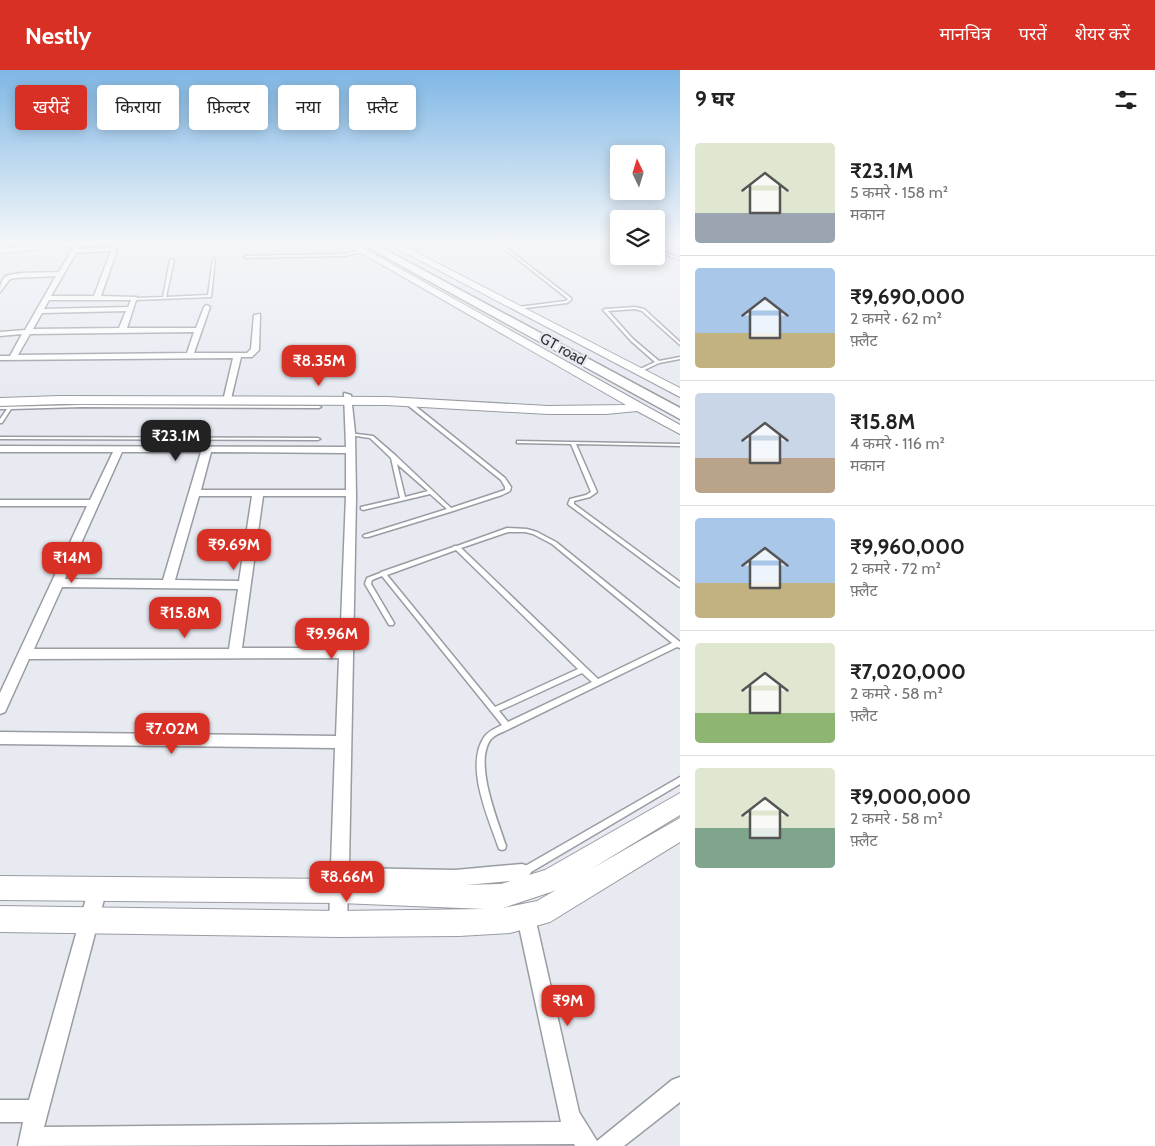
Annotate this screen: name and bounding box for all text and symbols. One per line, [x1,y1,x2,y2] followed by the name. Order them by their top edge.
[25,21,91,50] text: Nestly
[939,23,991,45] text: मानचित्र
[1019,23,1047,45] text: परतें
[1075,23,1130,45] text: शेयर करें
[15,85,87,130] chip: खरीदें
[97,85,179,130] chip: किराया
[189,85,268,130] chip: फ़िल्टर
[278,85,339,130] chip: नया
[349,85,416,130] chip: फ़्लैट
[695,86,734,111] text: 9 घर
[1112,86,1140,114] icon: filters
[610,145,665,200] north arrow
[610,145,665,265] map controls
[850,158,913,183] text: ₹23.1M
[735,163,795,223] icon: home
[850,183,948,202] text: 5 कमरे · 158 m²
[850,205,885,224] text: मकान
[610,210,665,265] button: layers
[850,284,965,309] text: ₹9,690,000
[735,288,795,348] icon: home
[850,309,942,328] text: 2 कमरे · 62 m²
[537,329,589,369] street label: GT road
[850,331,878,350] text: फ़्लैट
[278,344,360,387] pin: ₹8.35M
[293,351,345,370] text: ₹8.35M
[850,409,915,434] text: ₹15.8M
[735,413,795,473] icon: home
[135,420,217,462] pin: ₹23.1M
[152,426,200,445] text: ₹23.1M
[850,434,945,453] text: 4 कमरे · 116 m²
[850,456,885,475] text: मकान
[193,528,275,571] pin: ₹9.69M
[850,534,965,559] text: ₹9,960,000
[208,535,260,554] text: ₹9.69M
[735,538,795,598] icon: home
[42,542,102,584] pin: ₹14M
[53,548,91,567] text: ₹14M
[850,559,941,578] text: 2 कमरे · 72 m²
[850,581,878,600] text: फ़्लैट
[144,596,226,639] pin: ₹15.8M
[160,603,210,622] text: ₹15.8M
[291,618,373,660] pin: ₹9.96M
[306,624,358,643] text: ₹9.96M
[850,659,966,684] text: ₹7,020,000
[735,663,795,723] icon: home
[850,684,943,703] text: 2 कमरे · 58 m²
[850,706,878,725] text: फ़्लैट
[131,712,213,755] pin: ₹7.02M
[146,719,198,738] text: ₹7.02M
[850,784,971,809] text: ₹9,000,000
[735,788,795,848] icon: home
[850,809,943,828] text: 2 कमरे · 58 m²
[850,831,878,850] text: फ़्लैट
[306,860,388,903] pin: ₹8.66M
[320,867,374,886] text: ₹8.66M
[544,984,592,1027] pin: ₹9M
[553,991,583,1010] text: ₹9M

